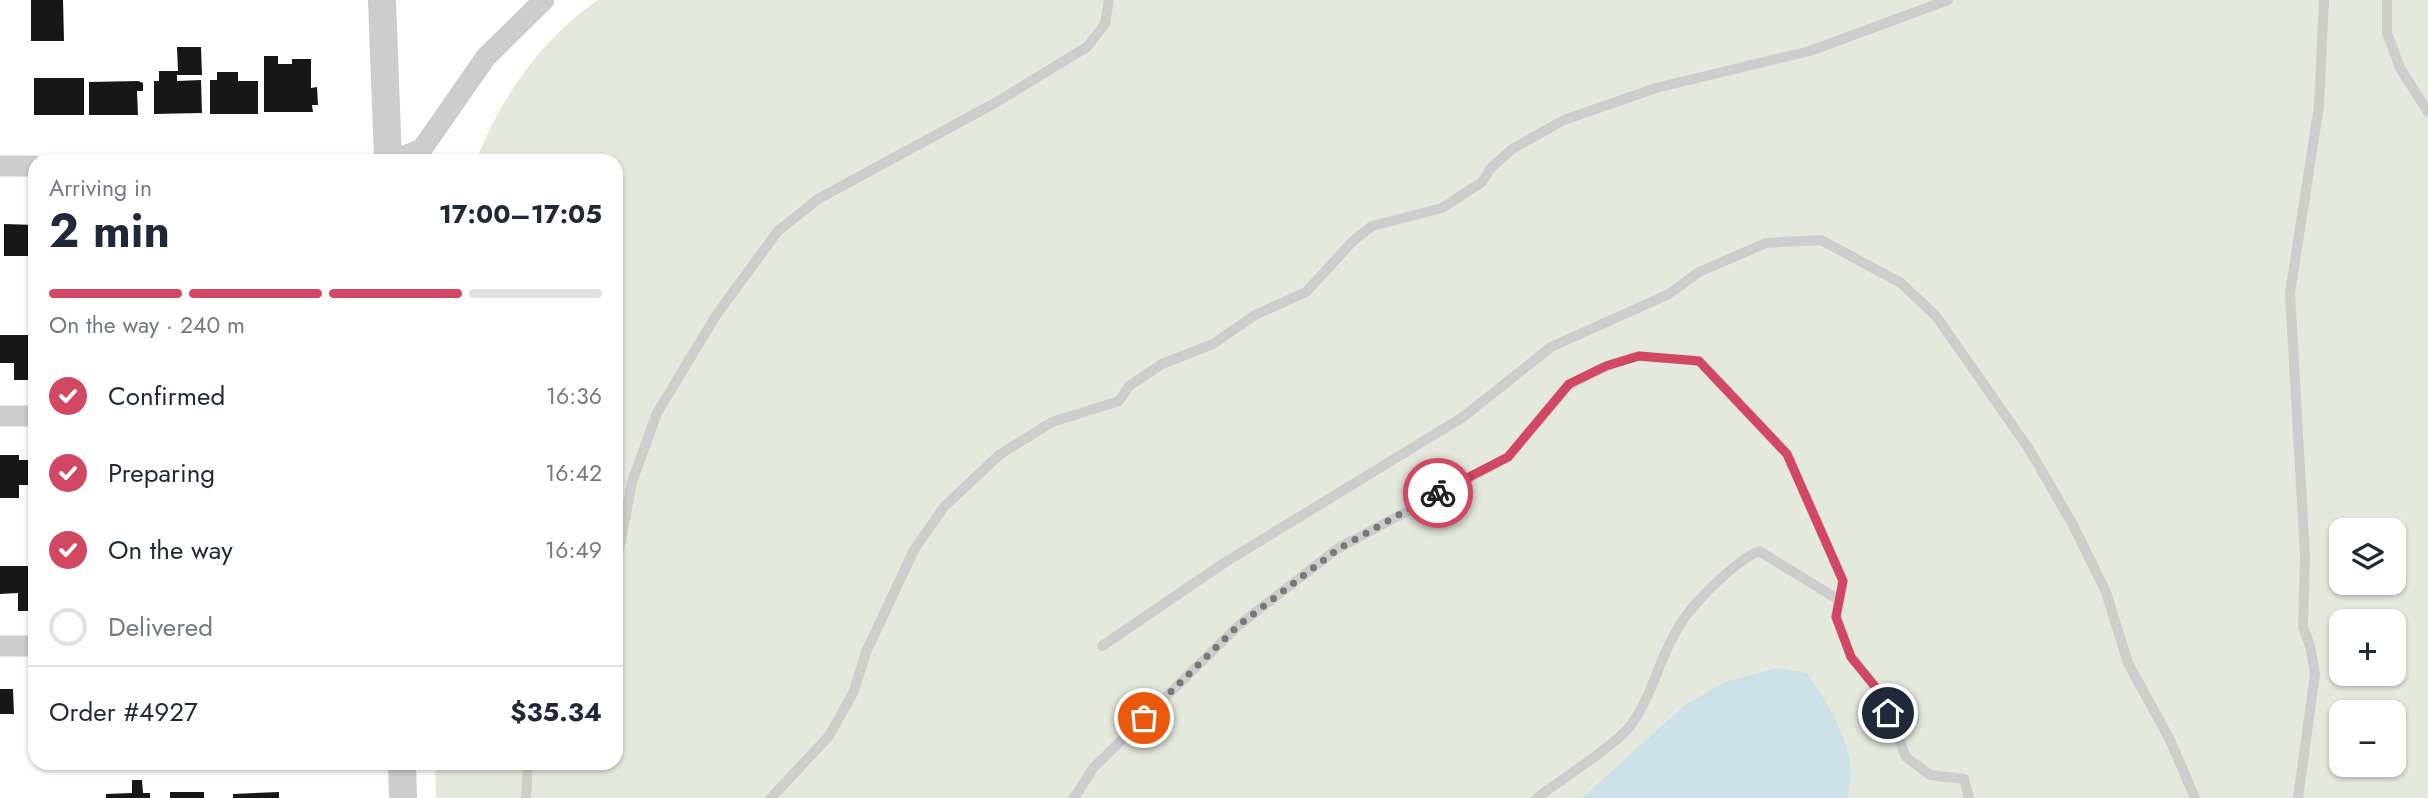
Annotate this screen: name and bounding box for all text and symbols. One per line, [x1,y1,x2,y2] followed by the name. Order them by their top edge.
[49,171,152,205] text: Arriving in
[439,195,602,233] text: 17:00–17:05
[49,198,170,264] text: 2 min
[49,308,245,342] text: On the way · 240 m
[49,377,87,415] icon: check
[108,377,225,415] text: Confirmed
[546,379,602,413] text: 16:36
[49,454,87,492] icon: check
[108,454,215,492] text: Preparing
[545,456,602,490] text: 16:42
[1403,458,1473,528] courier
[1419,474,1457,512] icon: bike
[2329,518,2406,777] map controls
[2329,518,2406,595] button: layers
[49,531,87,569] icon: check
[108,531,233,569] text: On the way
[545,533,602,567] text: 16:49
[108,608,213,646] text: Delivered
[2329,609,2406,686] button: +
[1858,683,1918,743] pin
[1114,688,1174,748] pin
[49,693,198,731] text: Order #4927
[510,693,602,731] text: $35.34
[1869,694,1907,732] icon: home
[1125,699,1163,737] icon: bag
[2329,700,2406,777] button: −

